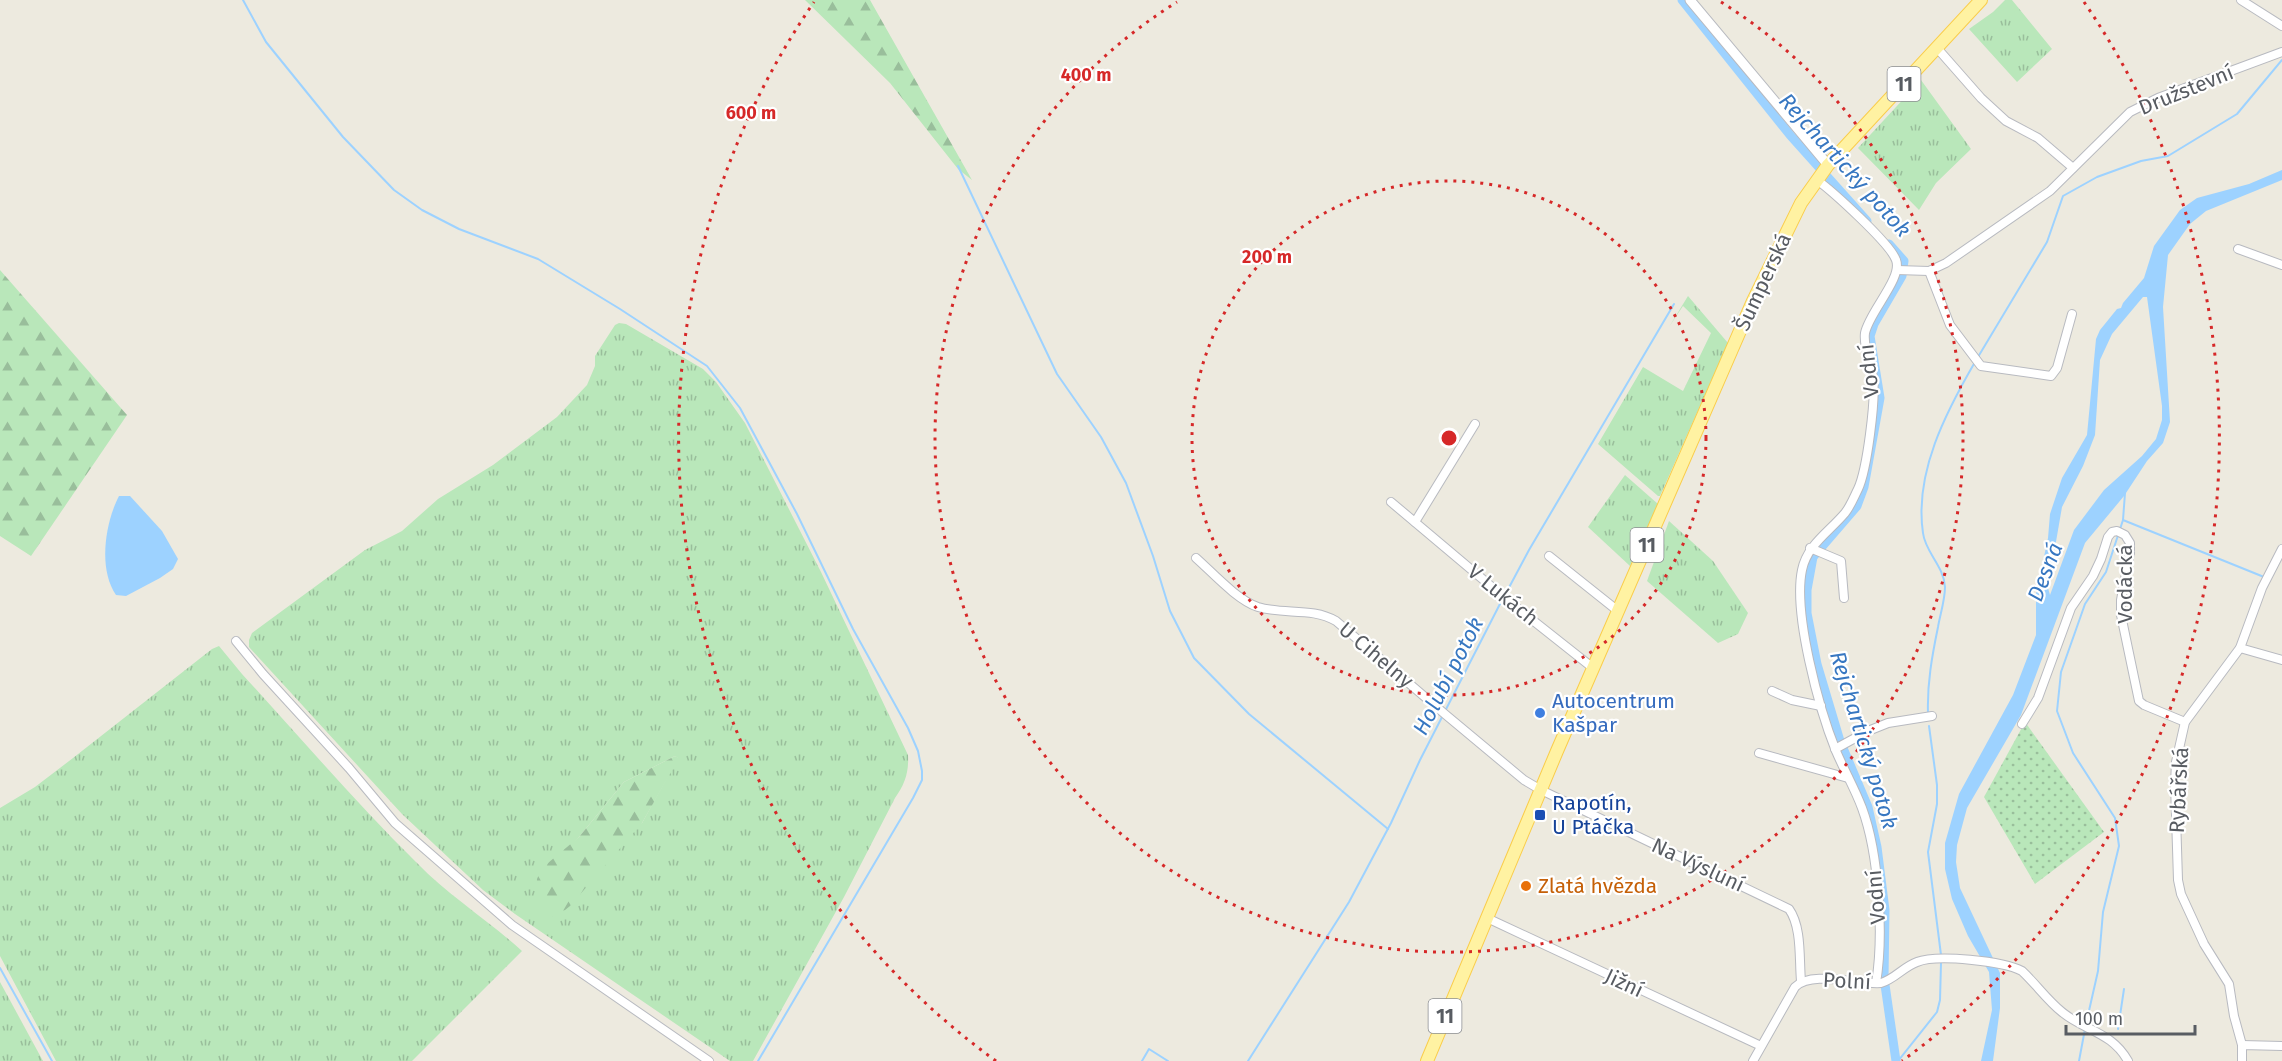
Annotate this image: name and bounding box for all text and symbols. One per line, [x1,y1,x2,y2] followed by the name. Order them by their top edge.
[2135,59,2237,121] street label: Družstevní
[1061,64,1111,86] text: 400 m
[1888,67,1920,101] road number: 11
[1773,87,1917,243] water label: Rejchartický potok
[726,102,776,124] text: 600 m
[1729,229,1797,335] street label: Šumperská
[1242,246,1292,268] text: 200 m
[1853,343,1885,399] street label: Vodní
[1439,428,1459,448] centre of rings
[1630,528,1664,562] road number: 11
[2021,539,2069,605] water label: Desná
[2112,544,2138,624] street label: Vodácká
[1462,559,1544,631] street label: V Lukách
[1407,613,1489,739] water label: Holubí potok
[1333,616,1419,694] street label: U Cihelny
[1824,648,1904,832] water label: Rejchartický potok
[1552,688,1675,738] place label: Autocentrum Kašpar
[1533,706,1547,720] marker: Autocentrum Kašpar
[2164,746,2194,834] street label: Rybářská
[1552,790,1634,840] place label: Rapotín, U Ptáčka
[1533,808,1547,822] marker: Rapotín, U Ptáčka
[1647,832,1749,898] street label: Na Výsluní
[1861,869,1891,925] street label: Vodní
[1538,873,1657,899] place label: Zlatá hvězda
[1519,879,1533,893] marker: Zlatá hvězda
[1601,963,1648,1003] street label: Jižní
[1822,967,1872,995] street label: Polní
[2066,998,2195,1036] scale bar
[1428,999,1462,1033] road number: 11
[2075,1008,2123,1030] text: 100 m

